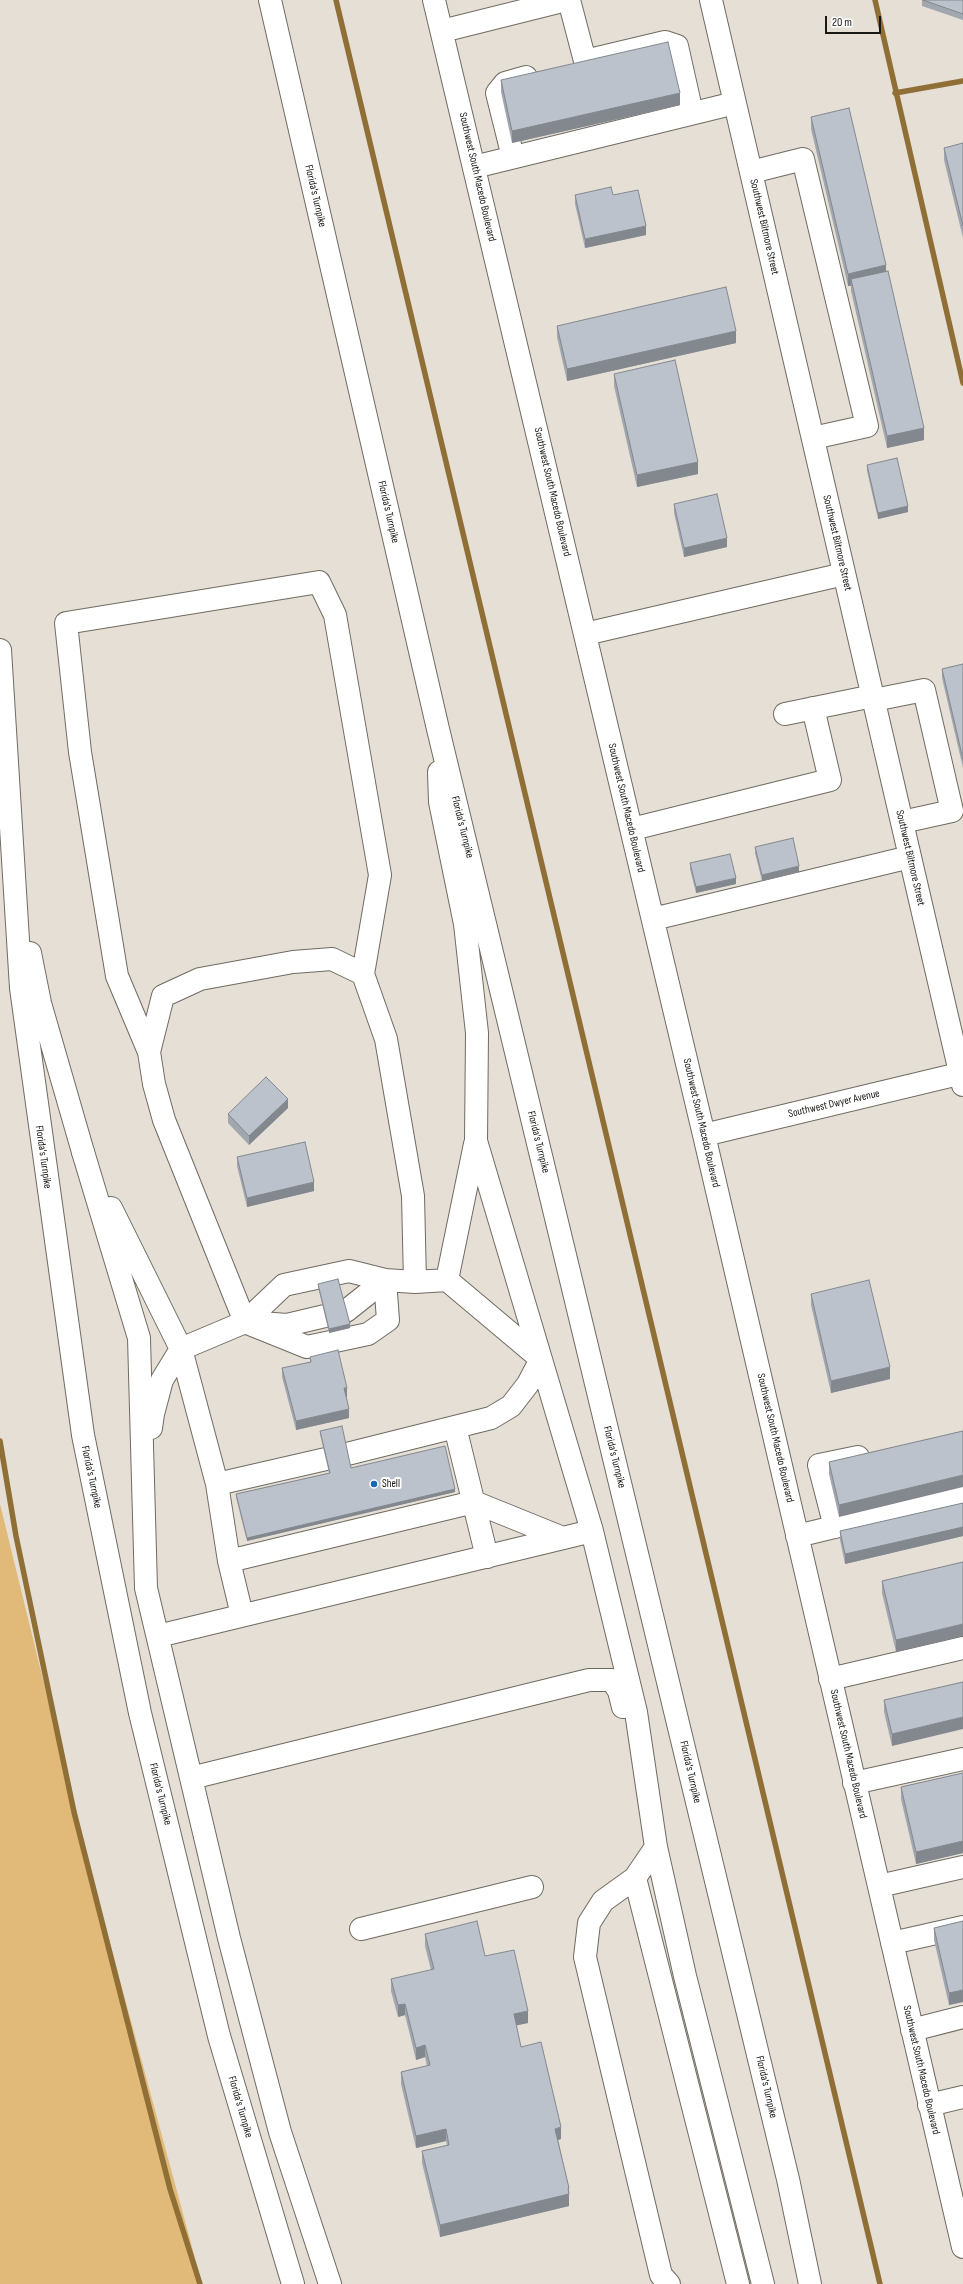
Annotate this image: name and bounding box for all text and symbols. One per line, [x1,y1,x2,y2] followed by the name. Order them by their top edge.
[827,8,883,34] scale bar
[832,15,852,30] text: 20 m
[456,111,498,243] street label: Southwest South Macedo Boulevard
[301,164,329,228] street label: Florida's Turnpike
[747,178,781,276] street label: Southwest Biltmore Street
[531,426,573,558] street label: Southwest South Macedo Boulevard
[374,480,402,544] street label: Florida's Turnpike
[820,494,854,592] street label: Southwest Biltmore Street
[605,742,647,874] street label: Southwest South Macedo Boulevard
[448,795,476,859] street label: Florida's Turnpike
[893,809,927,907] street label: Southwest Biltmore Street
[680,1057,722,1189] street label: Southwest South Macedo Boulevard
[787,1087,881,1121] street label: Southwest Dwyer Avenue
[524,1110,552,1174] street label: Florida's Turnpike
[32,1125,54,1189] street label: Florida's Turnpike
[754,1372,796,1504] street label: Southwest South Macedo Boulevard
[600,1425,628,1489] street label: Florida's Turnpike
[78,1445,104,1509] street label: Florida's Turnpike
[382,1477,400,1491] place label: Shell
[369,1479,379,1489] marker: Shell
[827,1688,869,1820] street label: Southwest South Macedo Boulevard
[676,1740,704,1804] street label: Florida's Turnpike
[146,1762,174,1826] street label: Florida's Turnpike
[900,2004,942,2136] street label: Southwest South Macedo Boulevard
[752,2055,780,2119] street label: Florida's Turnpike
[225,2075,255,2139] street label: Florida's Turnpike

